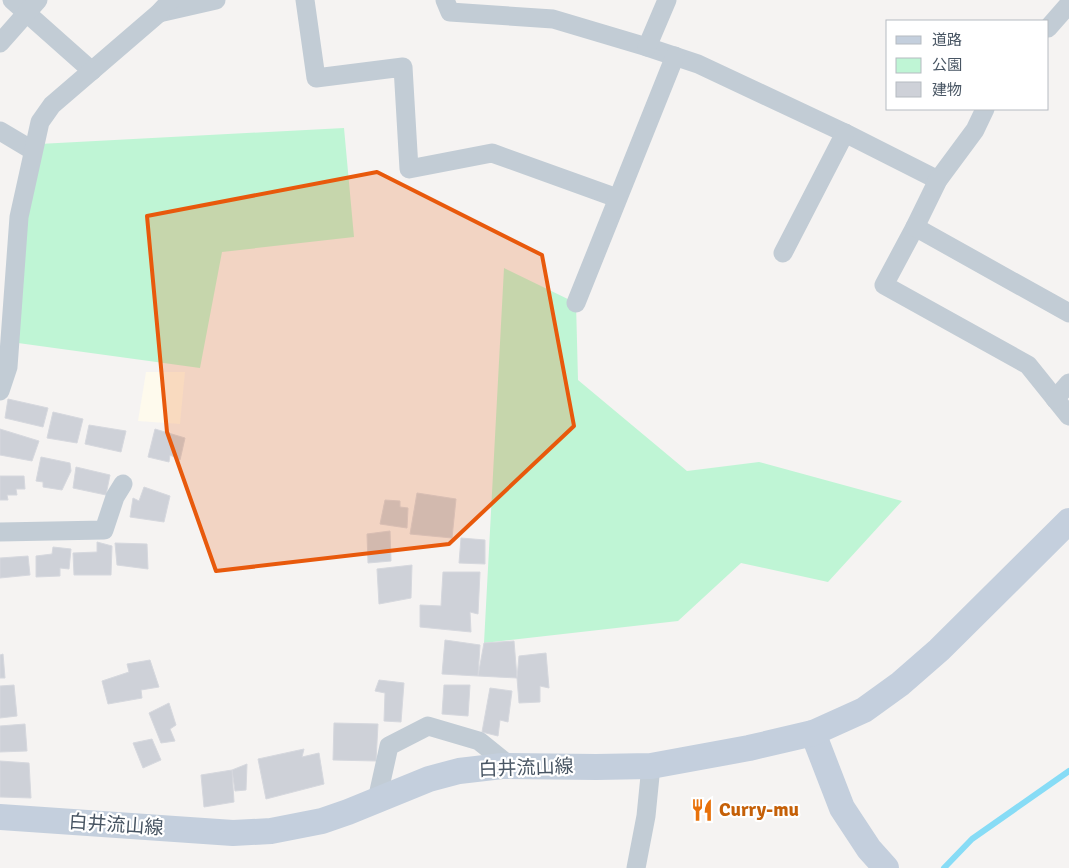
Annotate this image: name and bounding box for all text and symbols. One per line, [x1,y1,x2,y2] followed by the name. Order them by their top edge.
[886,20,1049,110] legend
[932,31,962,49] text: 道路
[932,56,962,74] text: 公園
[932,81,962,99] text: 建物
[478,754,574,782] street label: 白井流山線
[689,797,715,823] restaurant icon: Curry-mu
[719,798,799,822] place label: Curry-mu
[68,810,164,840] street label: 白井流山線

